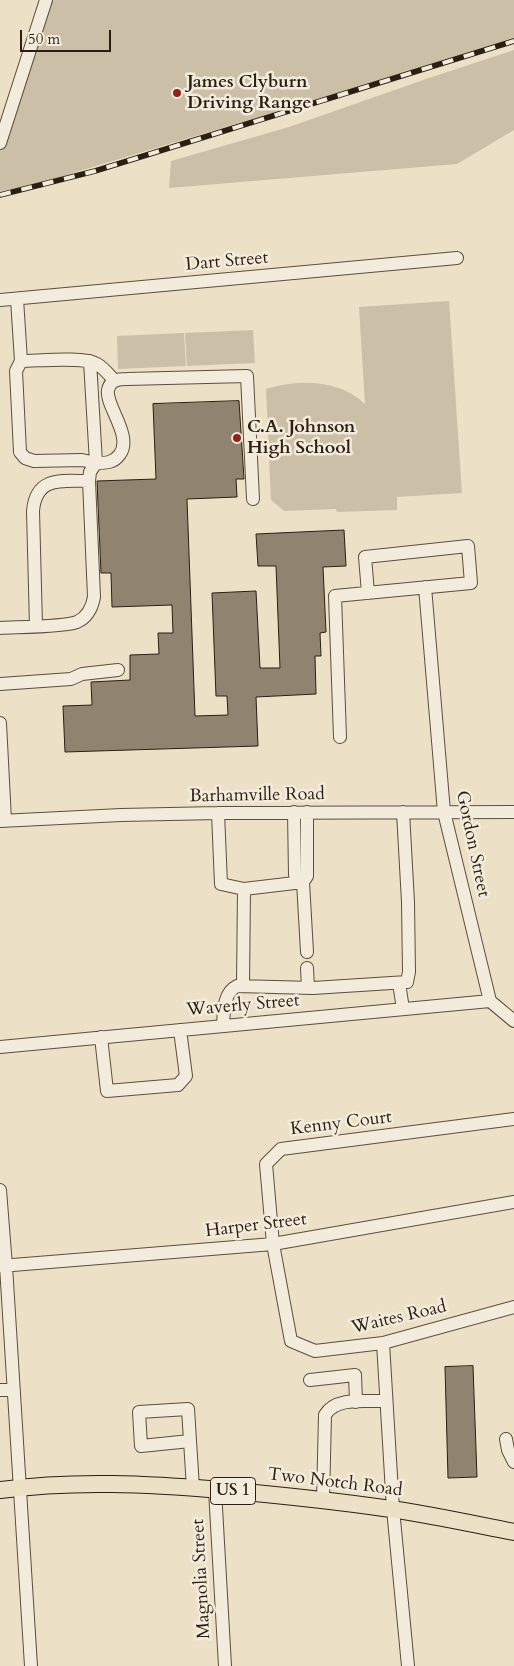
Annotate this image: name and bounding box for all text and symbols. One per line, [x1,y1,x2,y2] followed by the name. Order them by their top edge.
[22,20,114,52] scale bar
[28,29,60,49] text: 50 m
[187,72,311,115] place label: James Clyburn Driving Range
[171,87,183,99] marker: James Clyburn Driving Range
[185,248,269,276] street label: Dart Street
[247,417,355,459] place label: C.A. Johnson High School
[231,432,243,444] marker: C.A. Johnson High School
[189,784,325,808] street label: Barhamville Road
[450,789,494,899] street label: Gordon Street
[185,990,301,1022] street label: Waverly Street
[289,1107,393,1141] street label: Kenny Court
[204,1209,308,1243] street label: Harper Street
[349,1297,449,1339] street label: Waites Road
[266,1464,404,1502] street label: Two Notch Road
[210,1478,256,1504] road number: US 1
[188,1518,216,1640] street label: Magnolia Street

